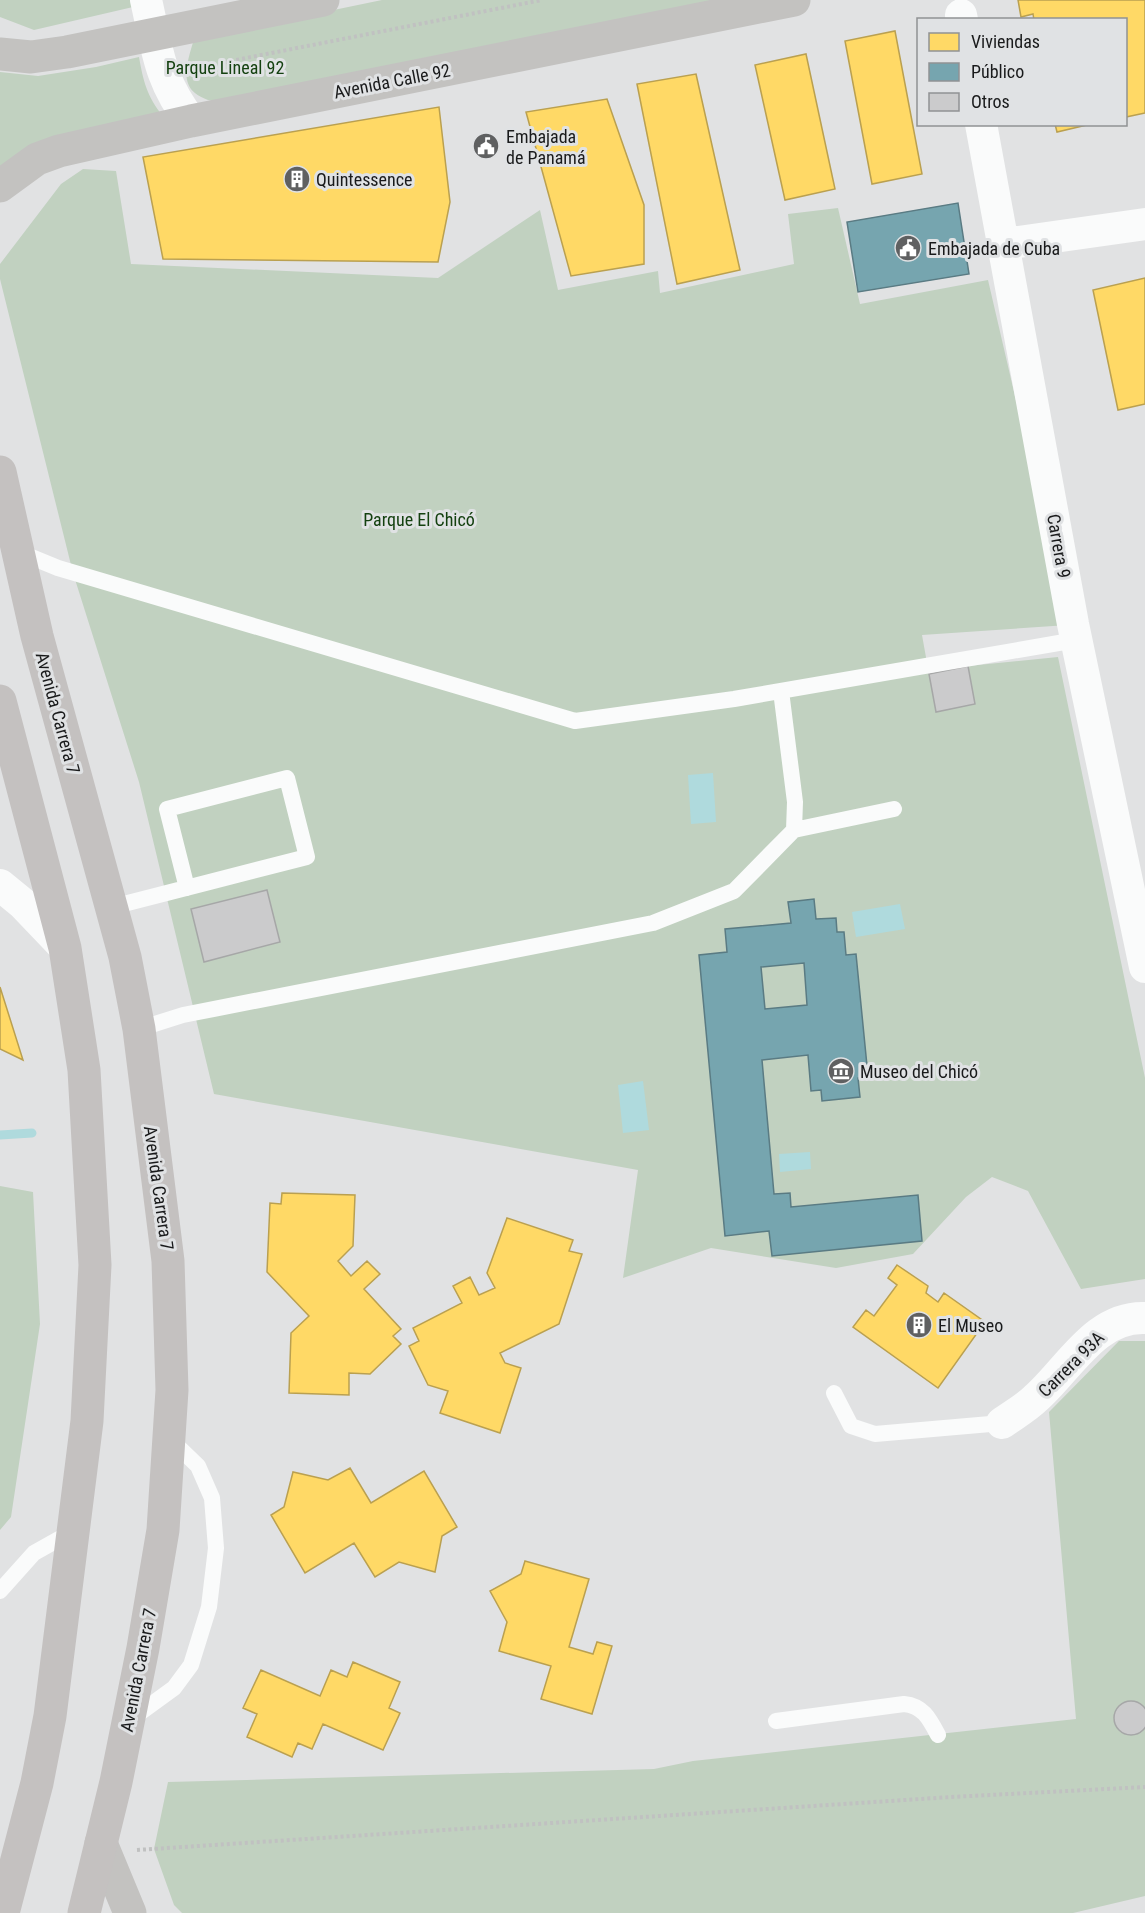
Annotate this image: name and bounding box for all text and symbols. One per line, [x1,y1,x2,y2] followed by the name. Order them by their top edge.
[917,18,1127,126] legend
[971,31,1040,52] text: Viviendas
[166,57,284,78] park label: Parque Lineal 92
[332,59,452,103] street label: Avenida Calle 92
[971,61,1024,82] text: Público
[971,91,1010,112] text: Otros
[506,126,586,168] place label: Embajada de Panamá
[471,131,501,161] public building icon: Embajada de Panamá
[282,164,312,194] building icon: Quintessence
[316,169,412,190] place label: Quintessence
[893,233,923,263] public building icon: Embajada de Cuba
[928,238,1060,259] place label: Embajada de Cuba
[363,509,475,530] park label: Parque El Chicó
[1043,512,1075,580] street label: Carrera 9
[32,650,84,776] street label: Avenida Carrera 7
[826,1056,856,1086] museum icon: Museo del Chicó
[860,1061,978,1082] place label: Museo del Chicó
[140,1124,178,1252] street label: Avenida Carrera 7
[904,1310,934,1340] building icon: El Museo
[938,1315,1003,1336] place label: El Museo
[1034,1326,1109,1401] street label: Carrera 93A
[116,1606,160,1734] street label: Avenida Carrera 7

